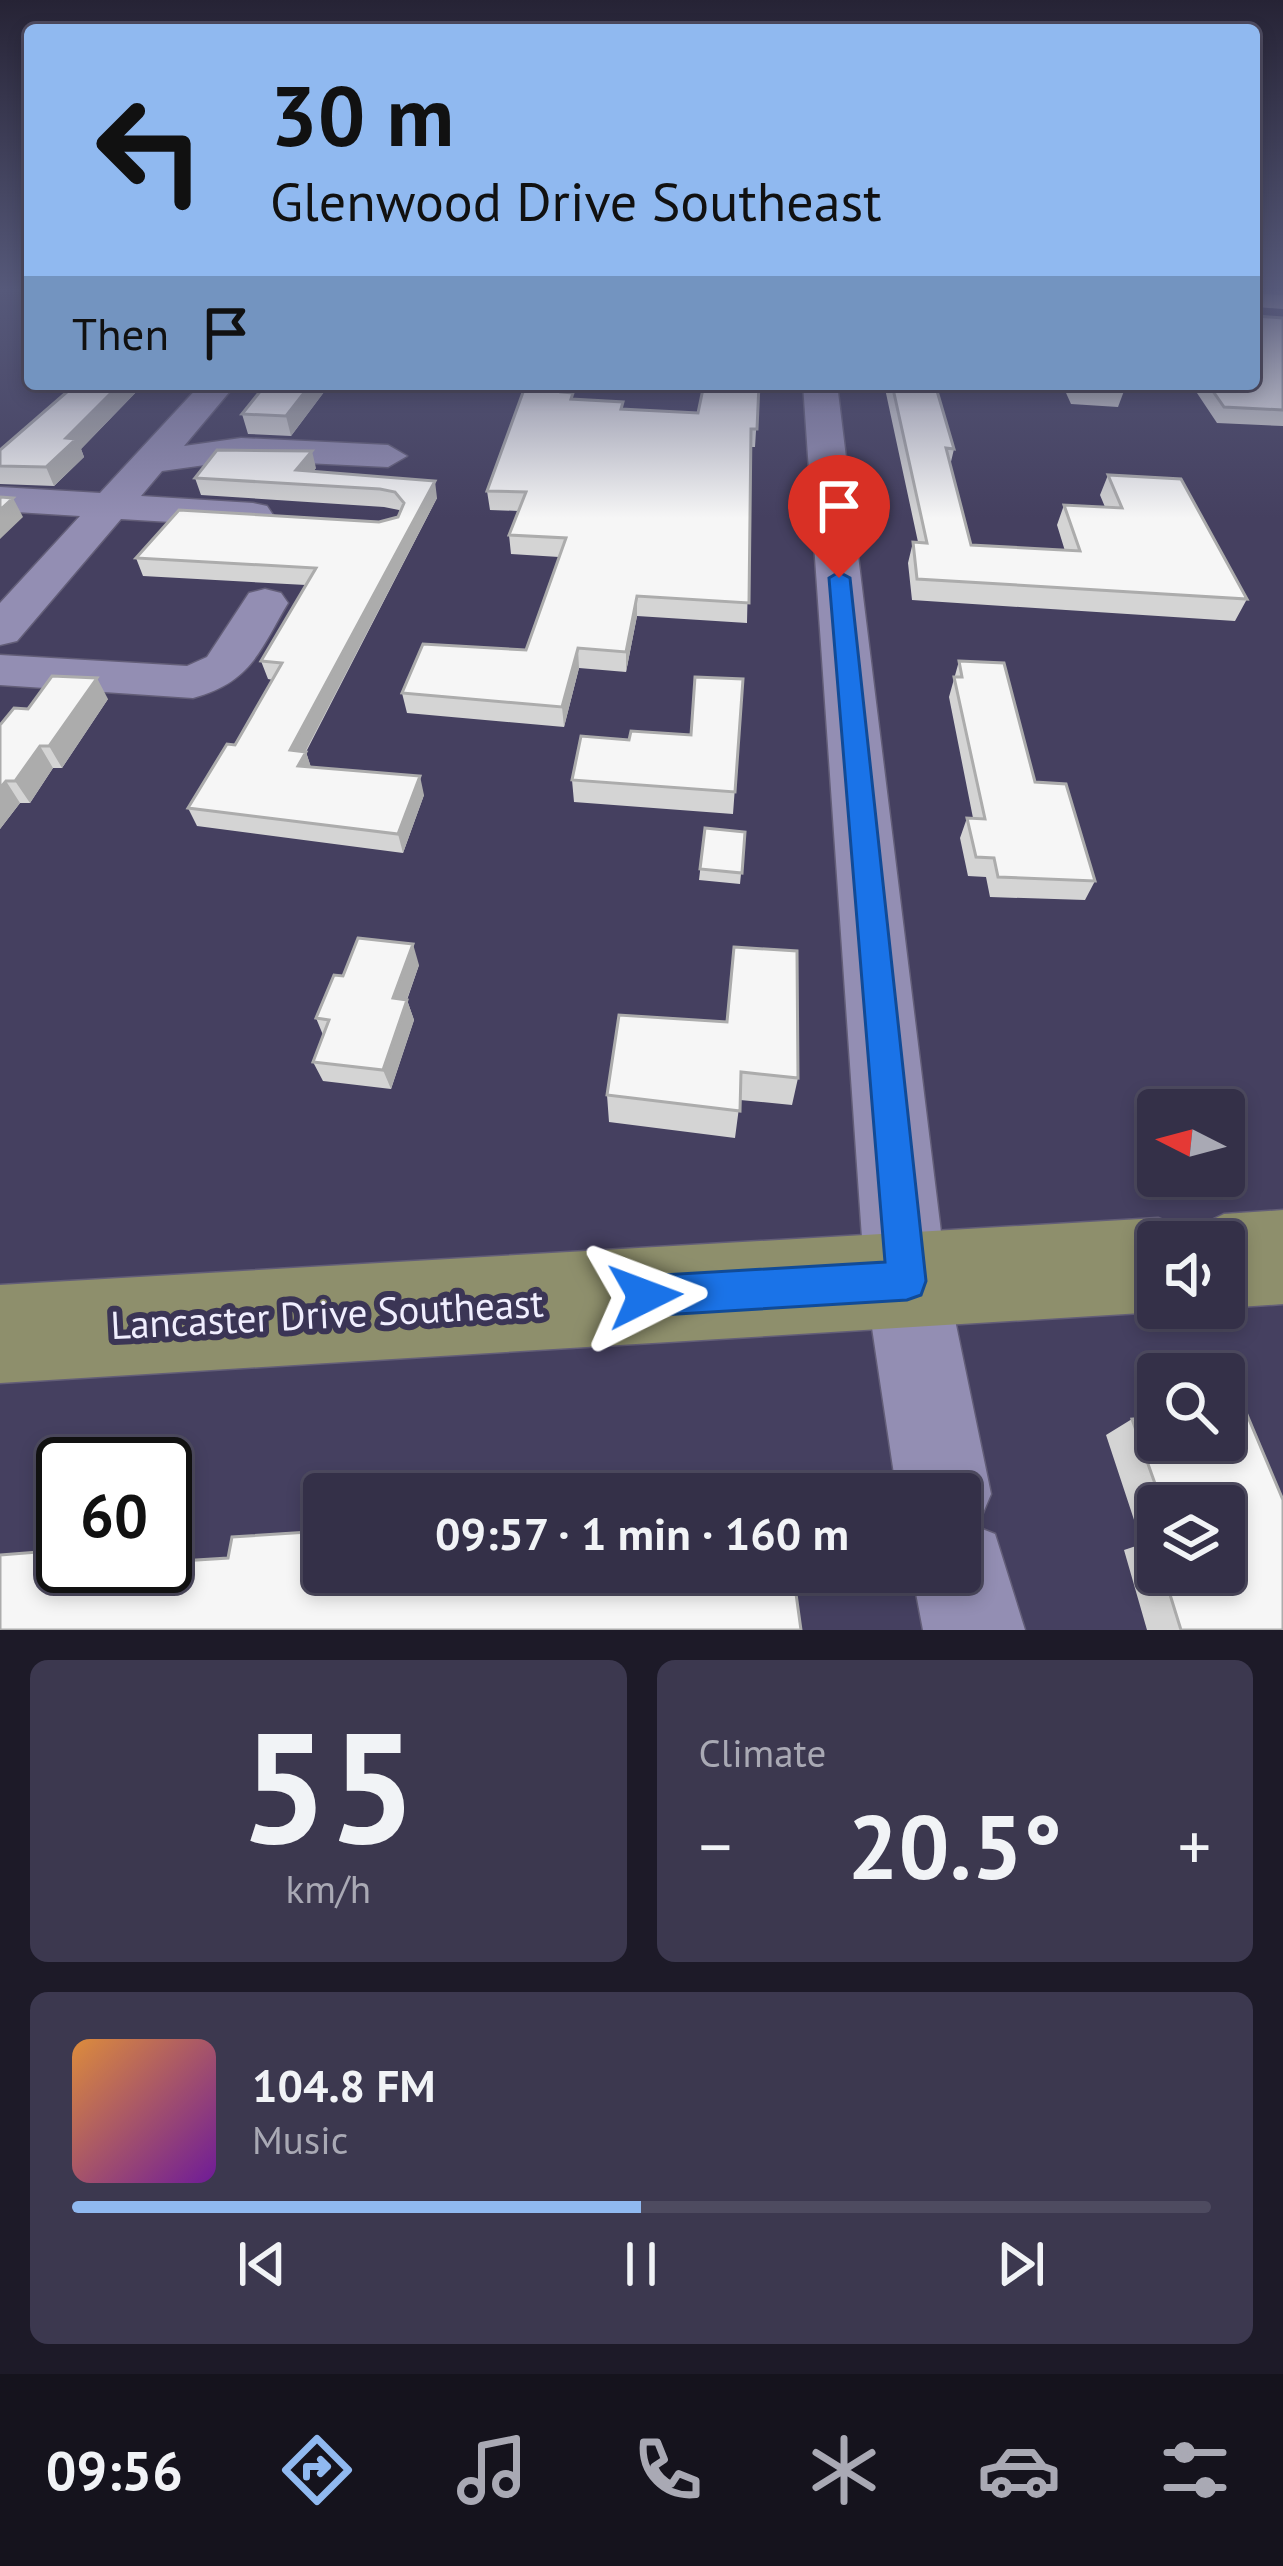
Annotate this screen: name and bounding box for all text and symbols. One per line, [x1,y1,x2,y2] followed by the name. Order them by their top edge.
[270,60,454,169] text: 30 m
[72,72,228,228] icon: left
[270,166,882,236] text: Glenwood Drive Southeast
[193,300,259,366] icon: arrive
[72,304,169,362] text: Then
[788,455,890,578] pin
[806,473,872,539] icon: arrive
[1137,1089,1245,1197] north arrow
[1137,1089,1245,1593] map controls
[1137,1221,1245,1329] button: sound
[582,1233,708,1359] position arrow
[109,1277,545,1350] street label: Lancaster Drive Southeast
[1137,1353,1245,1461] button: search
[36,1437,192,1593] speed limit sign: 60
[1137,1485,1245,1593] button: layers
[435,1504,849,1562] text: 09:57 · 1 min · 160 m
[240,1684,417,1886] text: 55
[699,1727,826,1778] text: Climate
[847,1787,1062,1904] text: 20.5°
[699,1803,732,1888] text: −
[1178,1803,1211,1888] text: +
[286,1863,371,1914] text: km/h
[252,2056,435,2114] text: 104.8 FM
[252,2114,348,2165] text: Music
[229,2231,295,2297] icon: previous
[608,2231,674,2297] icon: pause
[988,2231,1054,2297] icon: next
[275,2428,359,2512] icon: directions
[450,2428,534,2512] icon: music
[626,2428,710,2512] icon: phone
[802,2428,886,2512] icon: climate
[977,2428,1061,2512] icon: car
[1153,2428,1237,2512] icon: filters
[46,2435,183,2505] text: 09:56

